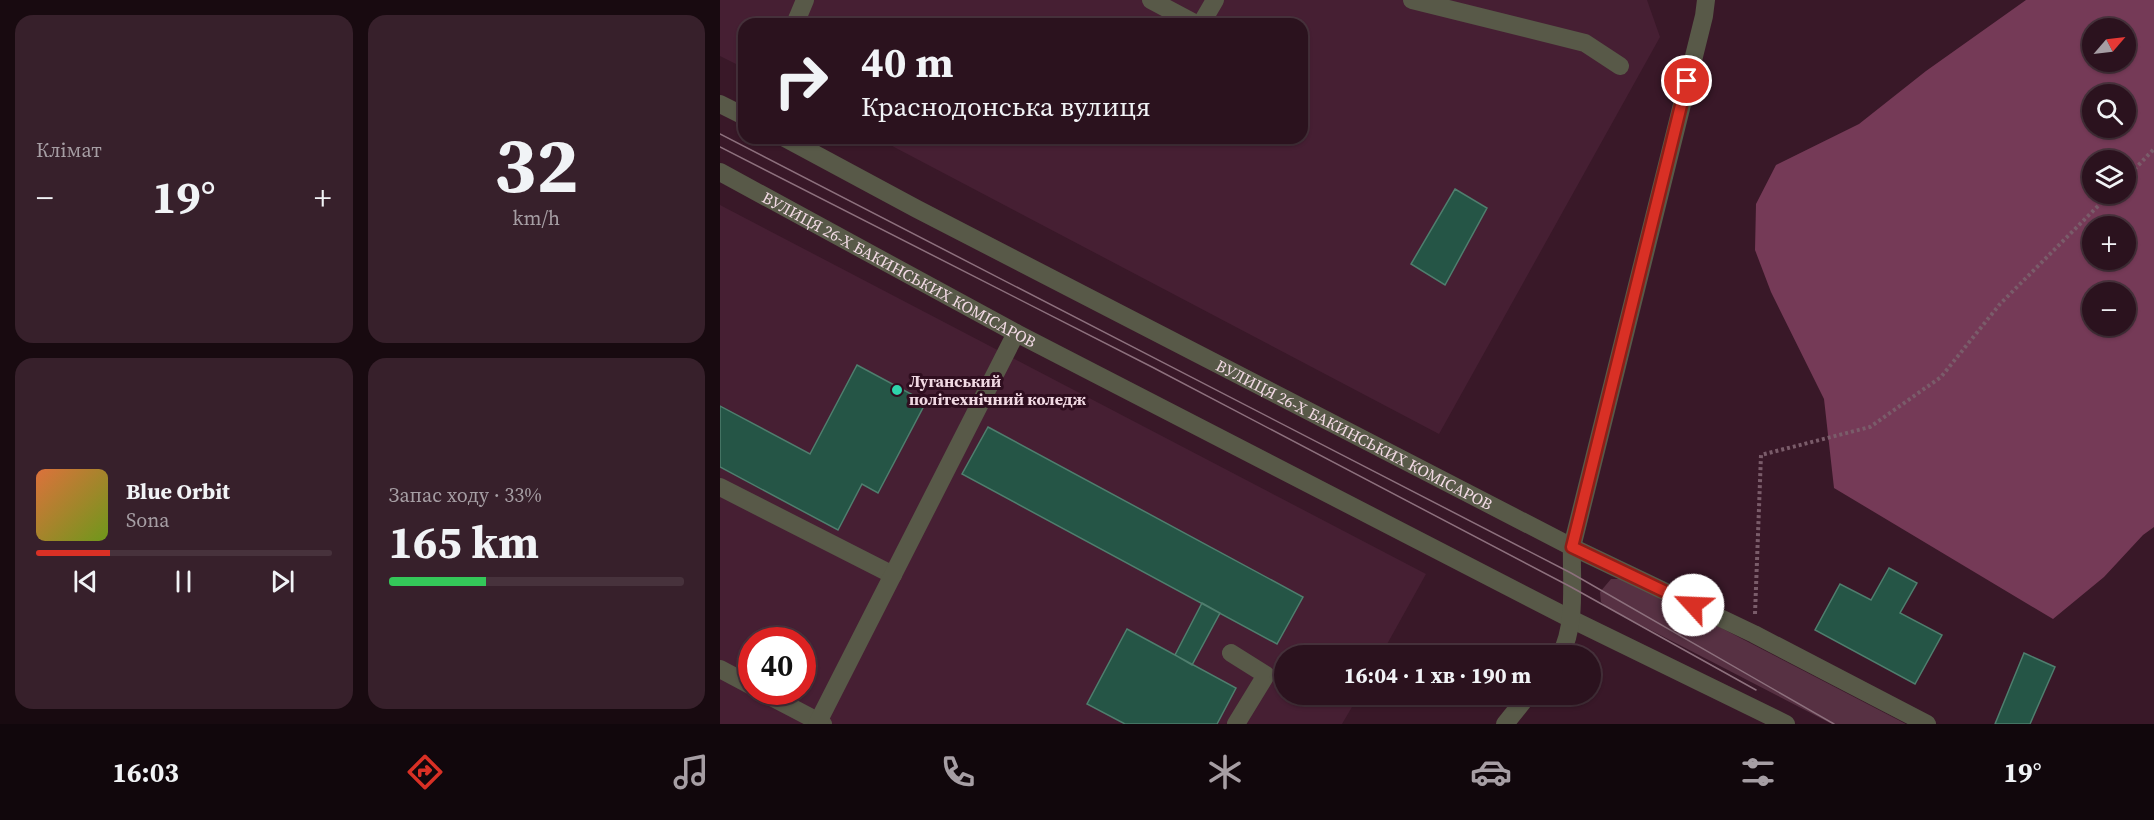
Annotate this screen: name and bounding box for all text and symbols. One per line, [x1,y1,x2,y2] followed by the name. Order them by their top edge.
[2082,18,2136,72] north arrow
[2082,18,2136,336] map controls
[861,33,954,91] text: 40 m
[762,42,840,120] icon: right
[1661,55,1712,106] pin
[1670,64,1703,97] icon: arrive
[2082,84,2136,138] button: search
[861,88,1151,125] text: Краснодонська вулиця
[494,111,579,218] text: 32
[36,136,102,164] text: Клімат
[2082,150,2136,204] button: layers
[152,166,216,228] text: 19°
[36,175,54,220] text: −
[314,175,331,220] text: +
[758,186,1040,353] street label: ВУЛИЦЯ 26-Х БАКИНСЬКИХ КОМІСАРОВ
[512,204,560,232] text: km/h
[2082,216,2136,270] button: +
[2082,282,2136,336] button: −
[1212,354,1496,515] street label: ВУЛИЦЯ 26-Х БАКИНСЬКИХ КОМІСАРОВ
[909,370,1087,410] place label: Луганський політехнічний коледж
[890,383,904,397] marker: Луганський політехнічний коледж
[126,476,230,506] text: Blue Orbit
[389,481,542,509] text: Запас ходу · 33%
[126,506,170,534] text: Sona
[389,511,539,573] text: 165 km
[69,565,102,598] icon: previous
[167,565,200,598] icon: pause
[266,565,299,598] icon: next
[1661,573,1725,637] position arrow
[738,627,816,705] speed limit sign: 40
[1344,660,1531,690] text: 16:04 · 1 хв · 190 m
[404,751,446,793] icon: directions
[670,751,712,793] icon: music
[937,751,979,793] icon: phone
[1204,751,1246,793] icon: climate
[1470,751,1512,793] icon: car
[1737,751,1779,793] icon: filters
[112,754,179,791] text: 16:03
[2003,754,2042,791] text: 19°

